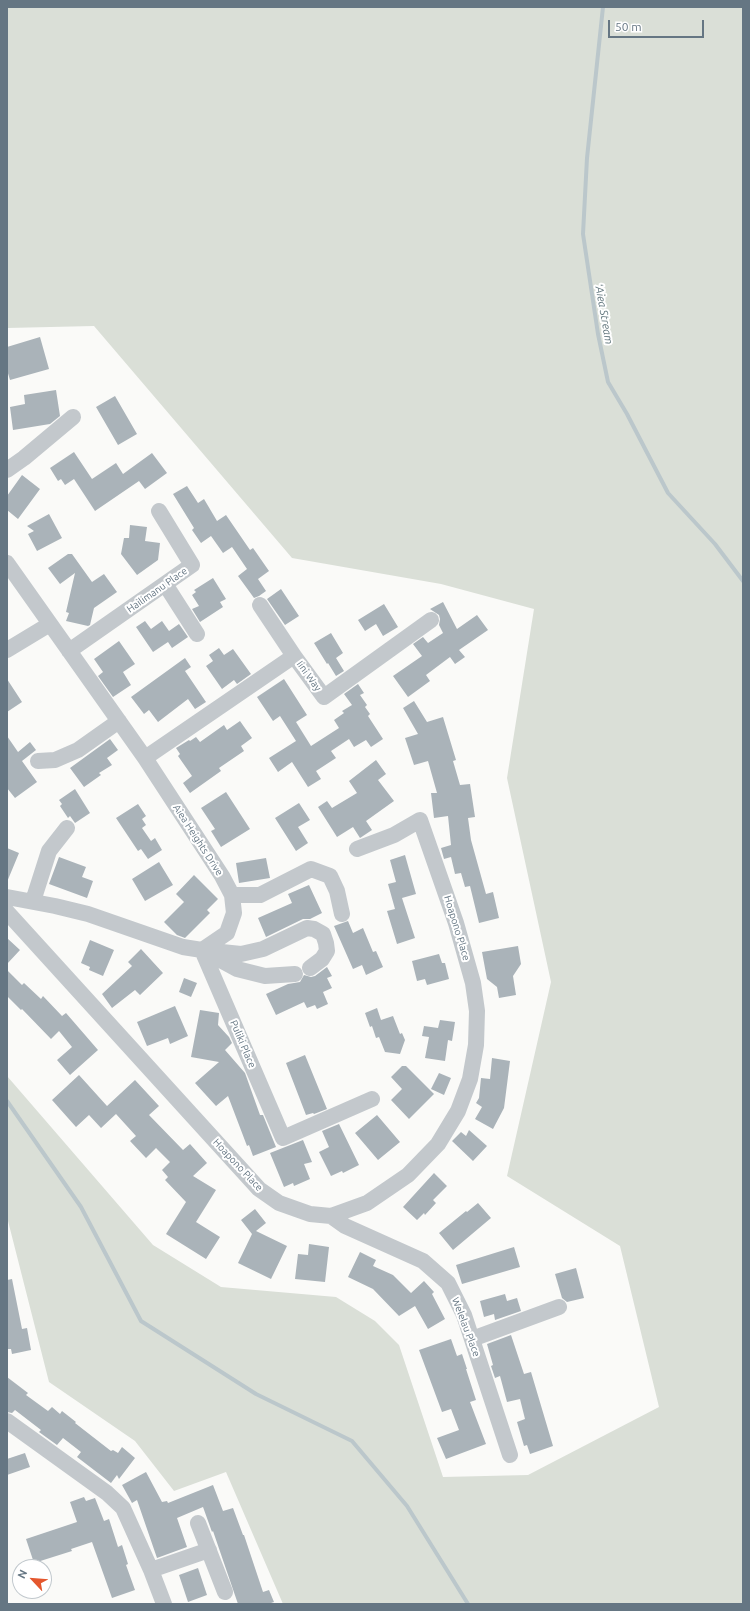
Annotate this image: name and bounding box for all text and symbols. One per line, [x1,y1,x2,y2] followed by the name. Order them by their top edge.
[610,12,706,38] scale bar
[615,20,642,33] text: 50 m
[592,283,616,345] water label: ʻAiea Stream
[124,565,190,615] street label: Hailimanu Place
[294,659,324,693] street label: Iini Way
[171,802,225,878] street label: Aiea Heights Drive
[441,894,473,962] street label: Hoapono Place
[228,1018,258,1070] street label: Puliki Place
[211,1136,265,1194] street label: Hoapono Place
[449,1296,483,1358] street label: Welelau Place
[12,1559,52,1599] north arrow
[15,1568,29,1581] text: N

